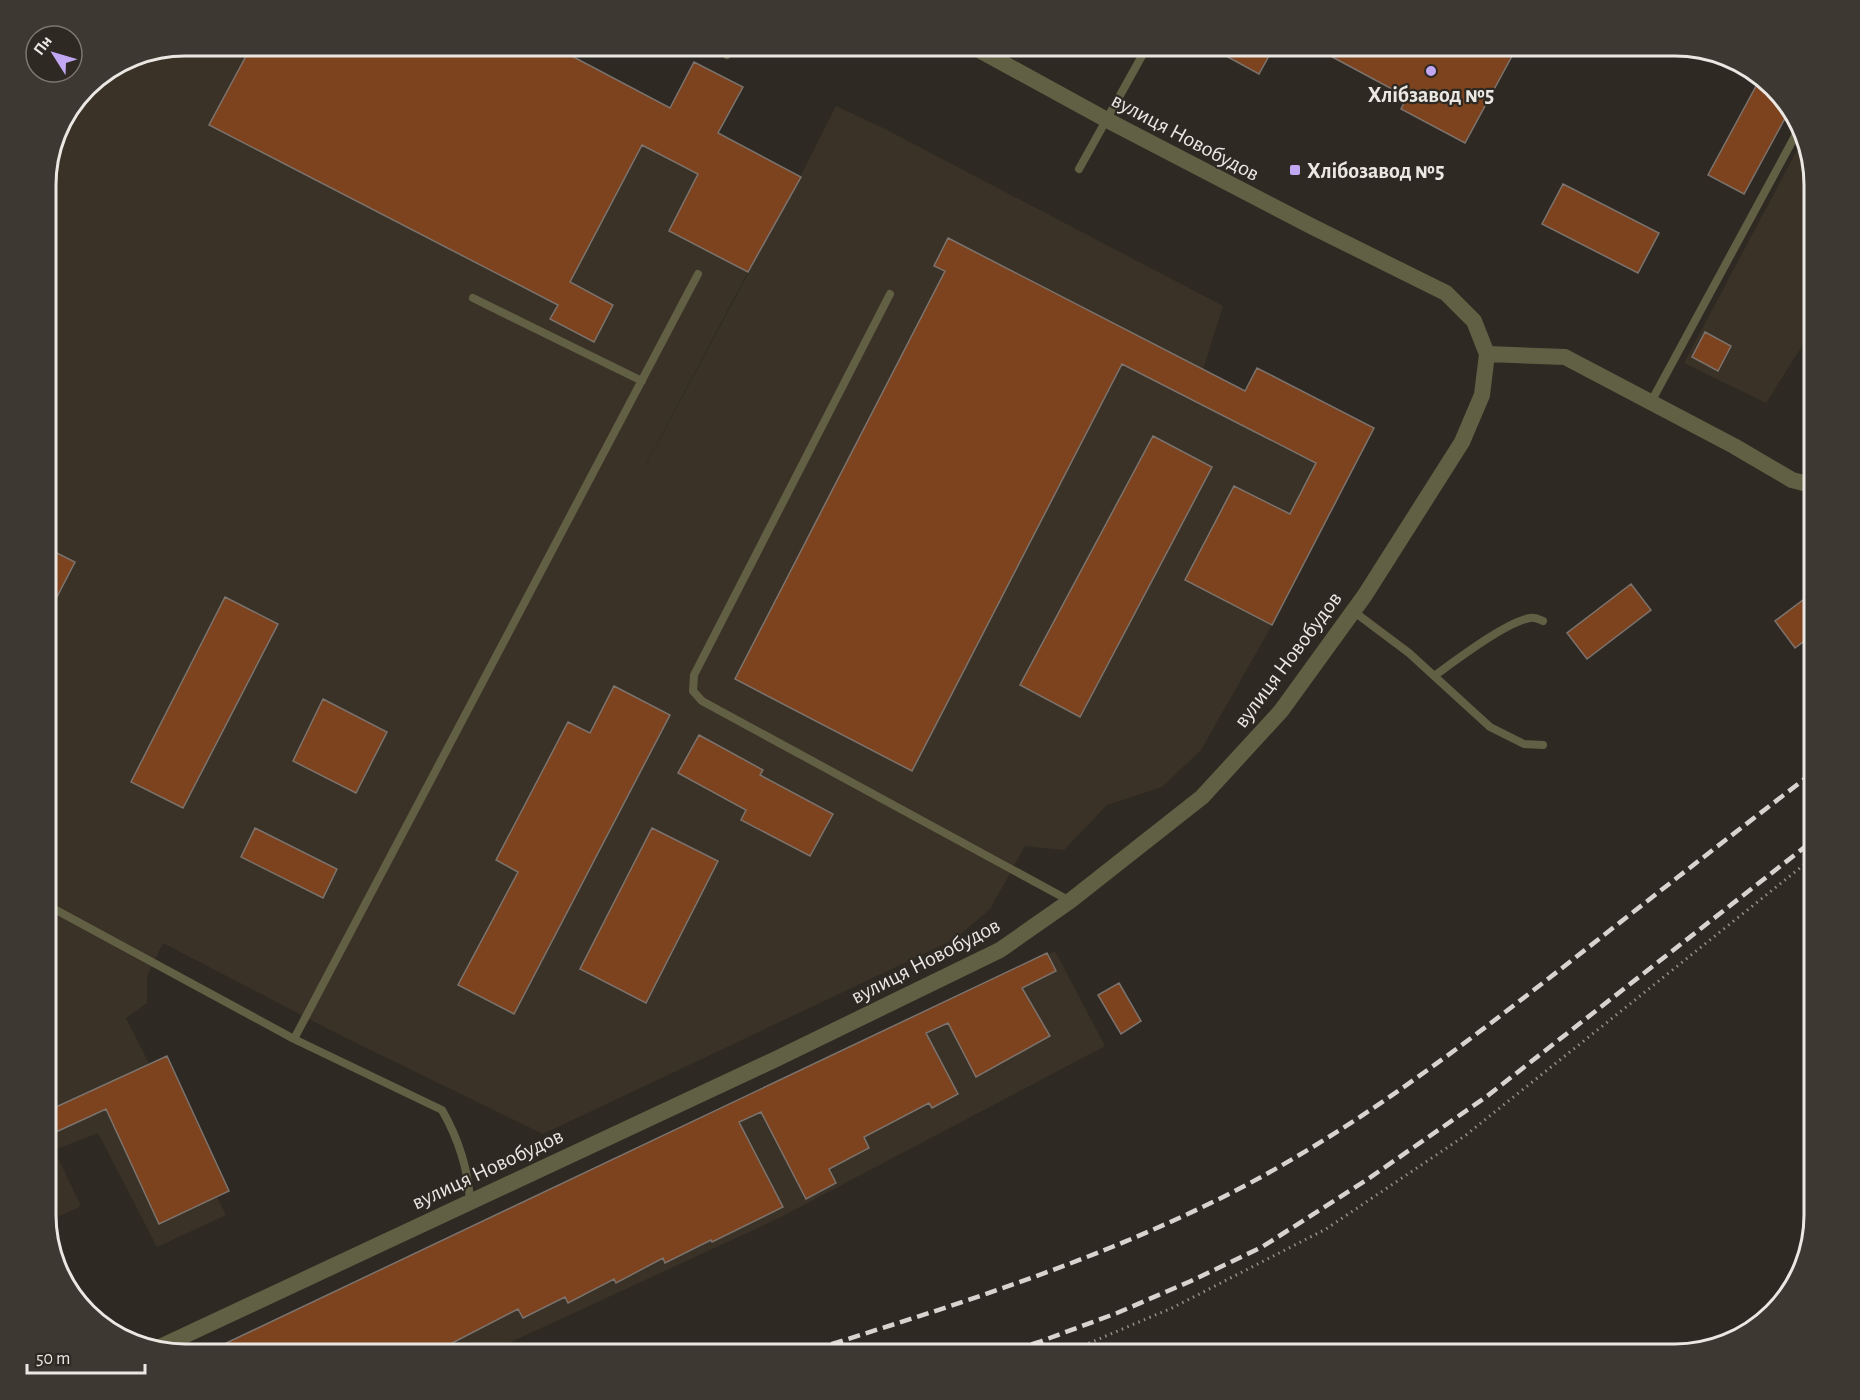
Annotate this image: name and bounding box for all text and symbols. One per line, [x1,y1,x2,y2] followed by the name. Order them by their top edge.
[24,24,84,84] north arrow
[31,33,55,58] text: Пн
[1424,64,1438,78] marker: Хлібзавод №5
[1368,84,1494,106] place label: Хлібзавод №5
[1108,89,1263,185] street label: вулиця Новобудов
[1307,160,1444,182] place label: Хлібозавод №5
[1288,163,1302,177] marker: Хлібозавод №5
[1230,587,1346,732] street label: вулиця Новобудов
[847,914,1004,1008] street label: вулиця Новобудов
[408,1124,566,1214] street label: вулиця Новобудов
[27,1337,146,1375] scale bar
[36,1350,70,1368] text: 50 m

